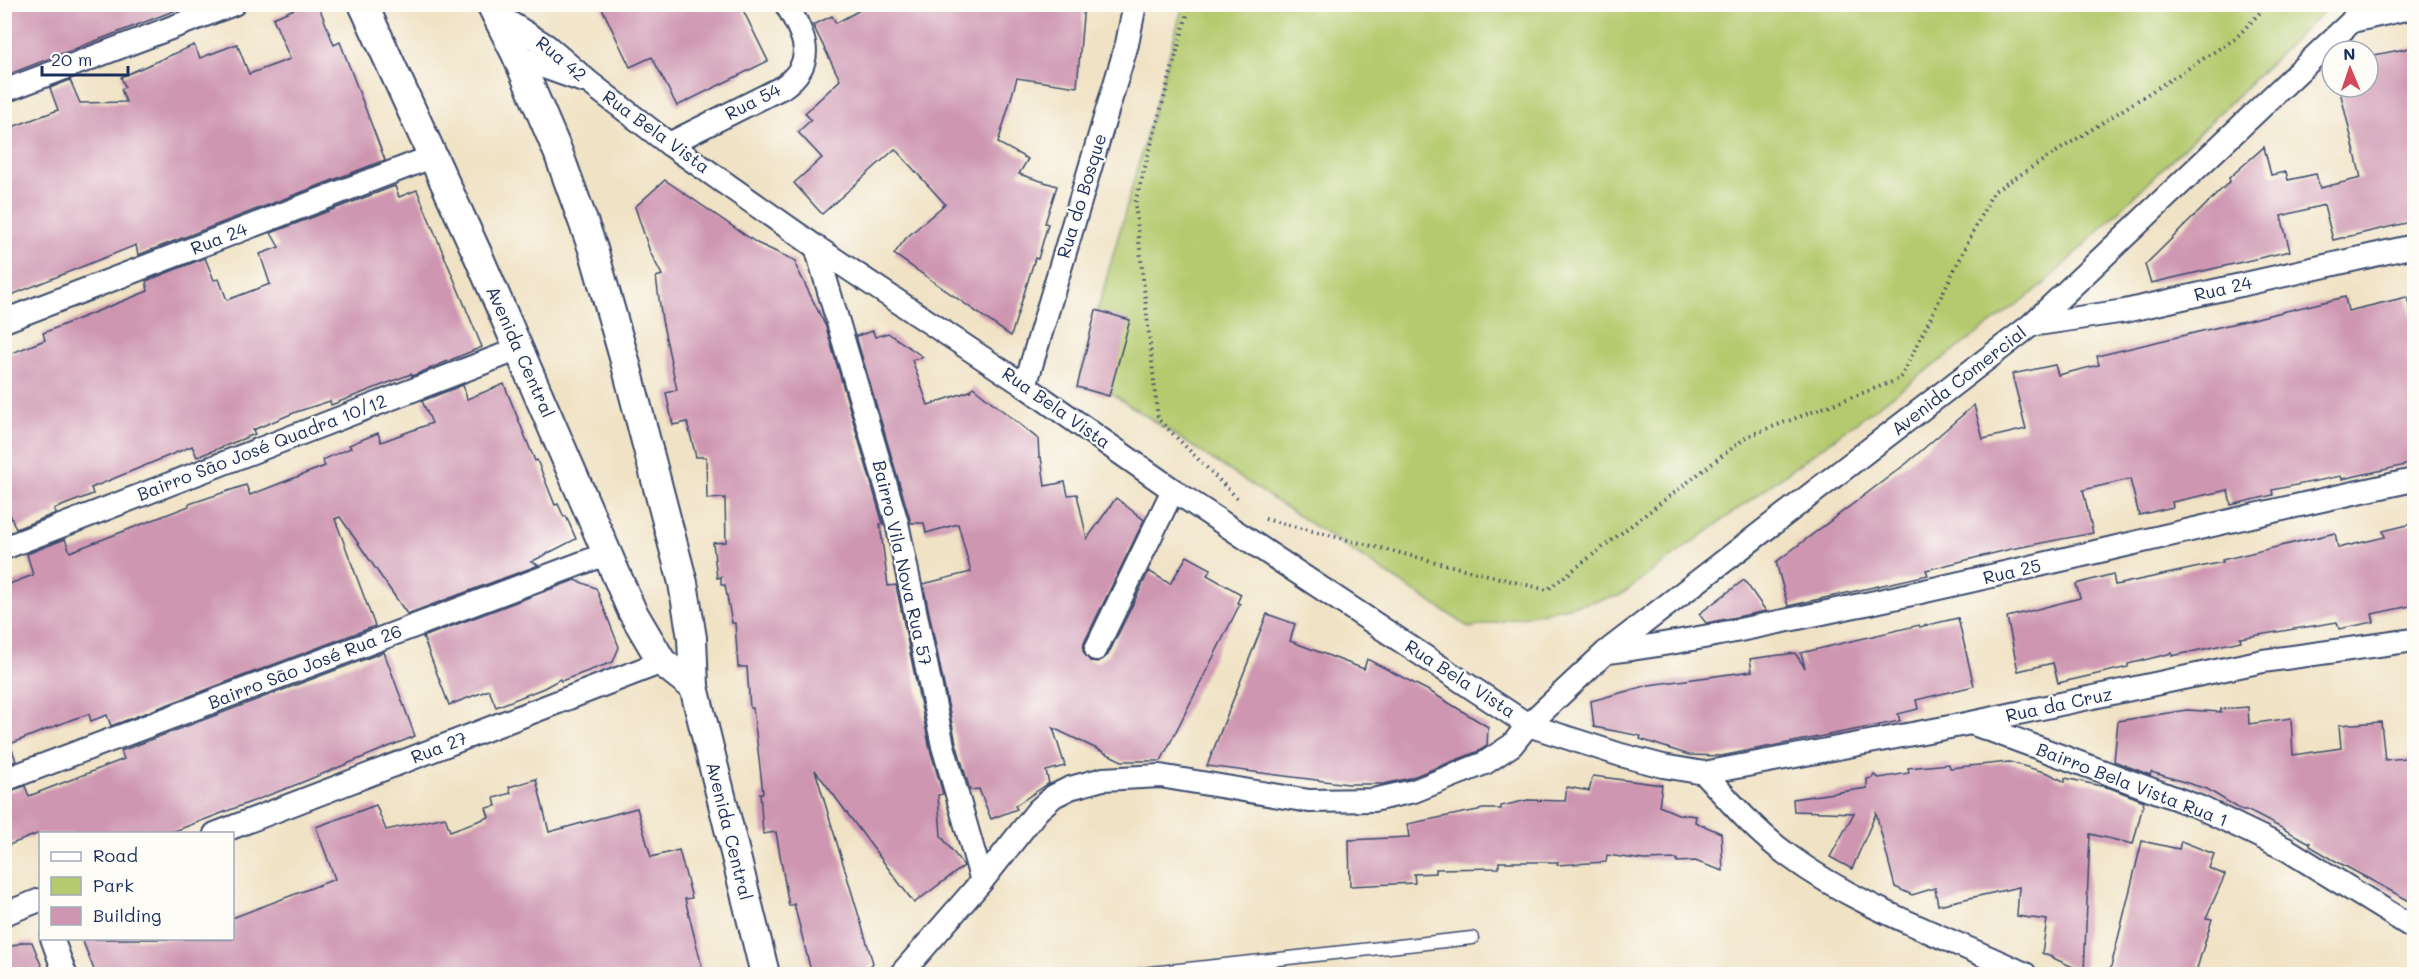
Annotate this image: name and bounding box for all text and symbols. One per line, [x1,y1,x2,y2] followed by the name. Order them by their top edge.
[531,30,592,86] street label: Rua 42
[42,39,128,77] scale bar
[2320,39,2380,99] north arrow
[2343,43,2356,64] text: N
[51,47,92,71] text: 20 m
[721,77,785,125] street label: Rua 54
[598,84,715,178] street label: Rua Bela Vista
[1051,130,1111,261] street label: Rua do Bosque
[187,216,251,260] street label: Rua 24
[2191,270,2255,306] street label: Rua 24
[481,282,561,421] street label: Avenida Central
[1886,320,2031,440] street label: Avenida Comercial
[998,361,1116,453] street label: Rua Bela Vista
[133,388,390,506] street label: Bairro São José Quadra 10/12
[868,458,938,668] street label: Bairro Vila Nova Rua 57
[1980,553,2043,589] street label: Rua 25
[204,618,405,714] street label: Bairro São José Rua 26
[1401,633,1520,723] street label: Rua Bela Vista
[2003,681,2114,727] street label: Rua da Cruz
[407,725,470,769] street label: Rua 27
[2033,736,2232,832] street label: Bairro Bela Vista Rua 1
[701,759,759,902] street label: Avenida Central
[39,832,234,940] legend
[93,843,138,867] text: Road
[93,873,134,897] text: Park
[93,903,161,927] text: Building

